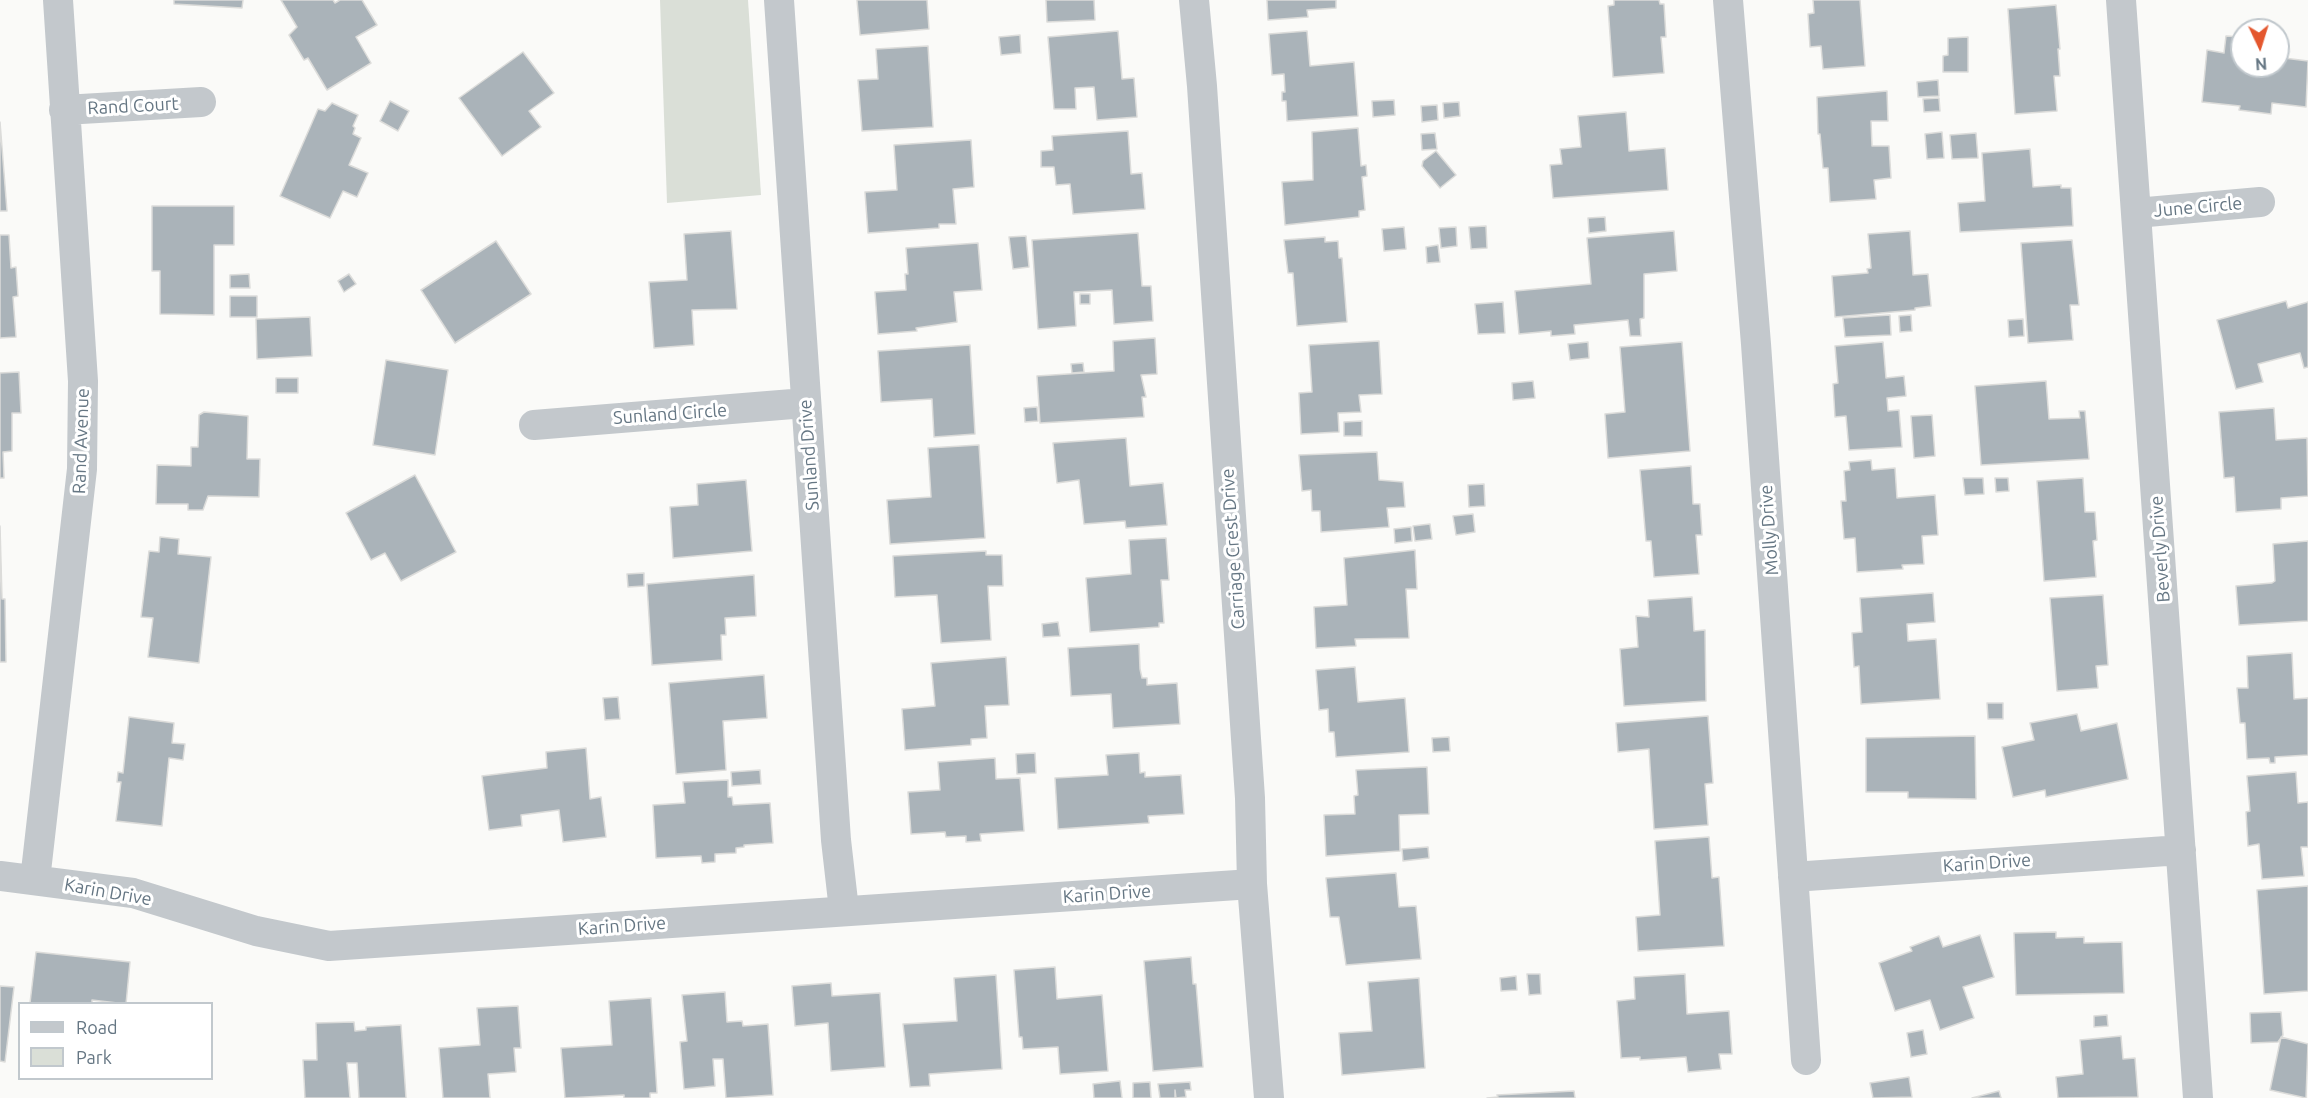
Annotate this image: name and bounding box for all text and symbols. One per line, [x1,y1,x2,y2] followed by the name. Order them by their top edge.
[2230,18,2290,78] north arrow
[2255,55,2268,73] text: N
[87,93,179,119] street label: Rand Court
[2153,192,2243,222] street label: June Circle
[68,388,94,494] street label: Rand Avenue
[612,399,728,429] street label: Sunland Circle
[794,399,824,511] street label: Sunland Drive
[1217,468,1249,630] street label: Carriage Crest Drive
[1755,484,1783,576] street label: Molly Drive
[2145,495,2175,603] street label: Beverly Drive
[1942,849,2032,877] street label: Karin Drive
[63,874,153,910] street label: Karin Drive
[1062,880,1152,908] street label: Karin Drive
[577,912,667,940] street label: Karin Drive
[18,1002,213,1080] legend
[76,1017,118,1037] text: Road
[76,1047,112,1067] text: Park

